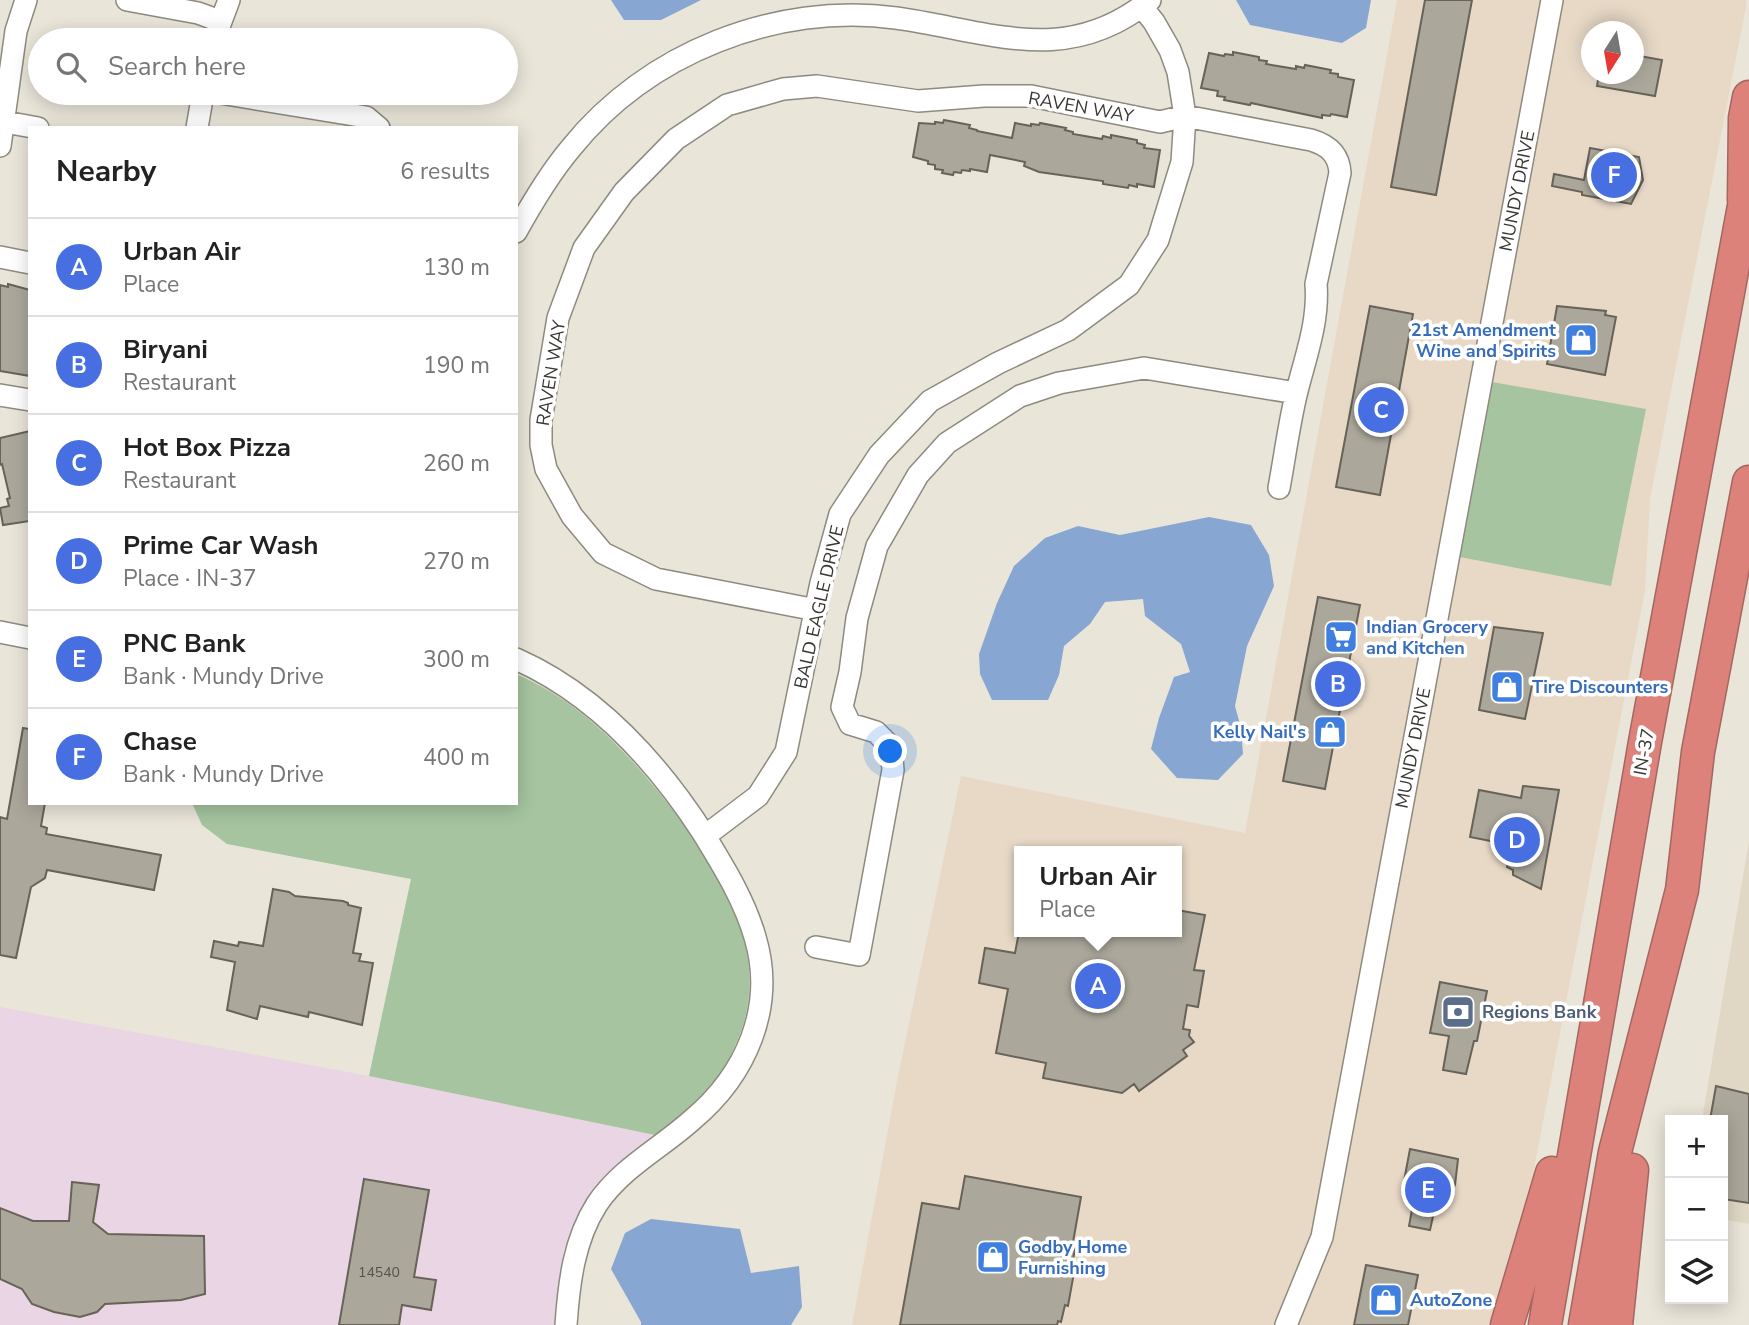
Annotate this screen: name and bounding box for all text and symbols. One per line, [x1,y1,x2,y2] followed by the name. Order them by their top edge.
[1581,21,1644,84] north arrow
[28,28,518,105] search box
[52,48,90,86] icon: search
[108,49,246,84] text: Search here
[1027,86,1136,128] street label: RAVEN WAY
[1494,129,1540,253] street label: MUNDY DRIVE
[1591,149,1637,201] pin: F
[56,151,156,192] text: Nearby
[400,156,490,187] text: 6 results
[123,234,241,269] text: Urban Air
[70,252,88,283] text: A
[423,252,490,283] text: 130 m
[123,269,179,300] text: Place
[531,318,571,427] street label: RAVEN WAY
[1411,318,1556,363] place label: 21st Amendment Wine and Spirits
[1562,321,1600,359] shop icon: 21st Amendment Wine and Spirits
[123,332,208,367] text: Biryani
[71,350,87,381] text: B
[423,350,490,381] text: 190 m
[123,367,236,398] text: Restaurant
[1358,384,1404,436] pin: C
[123,430,291,465] text: Hot Box Pizza
[71,448,87,479] text: C
[423,448,490,479] text: 260 m
[123,465,236,496] text: Restaurant
[789,523,849,691] street label: BALD EAGLE DRIVE
[123,528,319,563] text: Prime Car Wash
[70,546,88,577] text: D
[423,546,490,577] text: 270 m
[123,563,257,594] text: Place · IN-37
[1366,615,1488,660] place label: Indian Grocery and Kitchen
[1322,618,1360,656] supermarket icon: Indian Grocery and Kitchen
[123,626,245,661] text: PNC Bank
[72,644,86,675] text: E
[423,644,490,675] text: 300 m
[1315,658,1361,710] pin: B
[123,661,324,692] text: Bank · Mundy Drive
[1488,668,1526,706] shop icon: Tire Discounters
[1532,675,1669,699] place label: Tire Discounters
[1390,686,1436,810] street label: MUNDY DRIVE
[1311,713,1349,751] shop icon: Kelly Nail's
[1213,720,1306,744] place label: Kelly Nail's
[123,724,197,759] text: Chase
[1628,727,1660,777] street label: IN-37
[873,734,907,768] your location
[73,742,85,773] text: F
[423,742,490,773] text: 400 m
[123,759,324,790] text: Bank · Mundy Drive
[1494,814,1540,866] pin: D
[1014,846,1182,937] popup
[1039,859,1157,894] text: Urban Air
[1039,894,1095,925] text: Place
[1075,960,1121,1012] pin: A
[1439,993,1477,1031] bank icon: Regions Bank
[1482,1000,1597,1024] place label: Regions Bank
[1665,1115,1728,1304] map controls
[1665,1115,1728,1178] button: +
[1405,1164,1451,1216] pin: E
[1665,1178,1728,1241] button: −
[1018,1235,1127,1280] place label: Godby Home Furnishing
[974,1238,1012,1276] shop icon: Godby Home Furnishing
[1665,1241,1728,1304] button: layers
[358,1263,400,1282] house number: 14540
[1367,1281,1405,1319] shop icon: AutoZone
[1410,1288,1493,1312] place label: AutoZone

